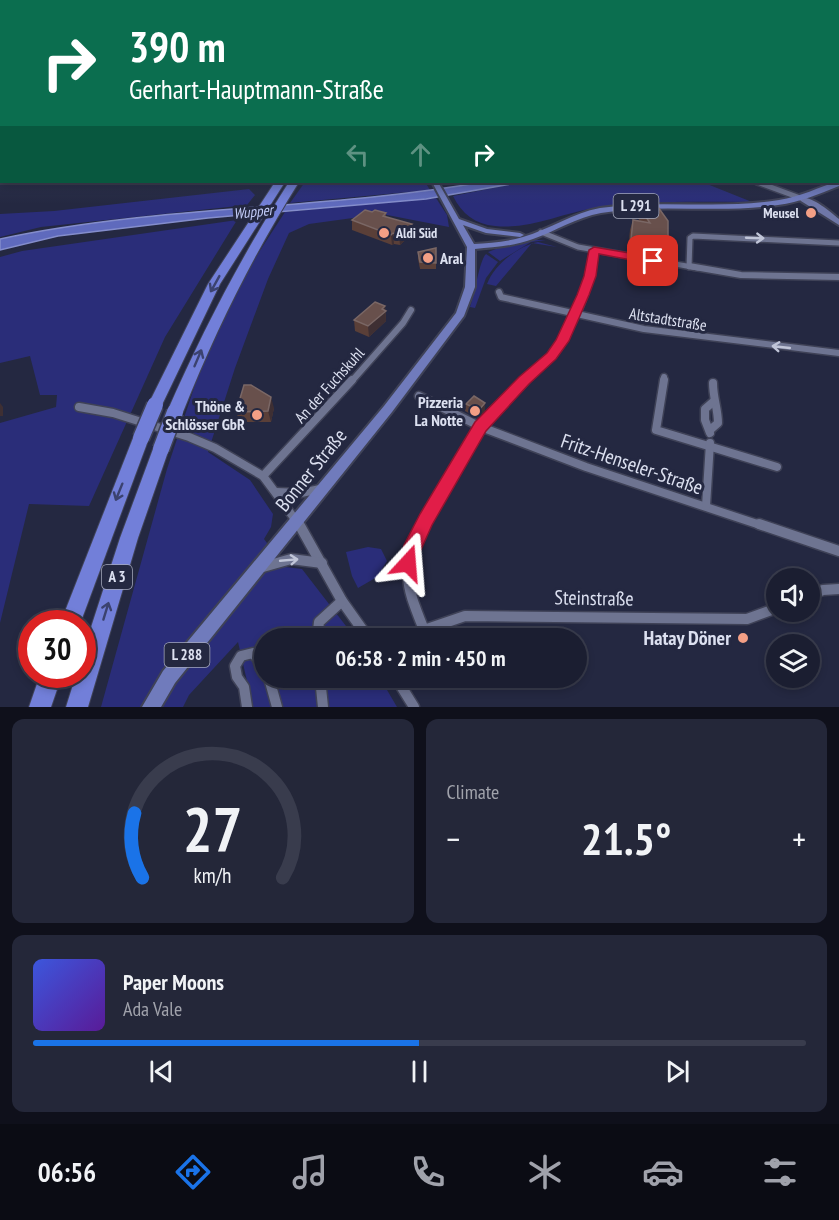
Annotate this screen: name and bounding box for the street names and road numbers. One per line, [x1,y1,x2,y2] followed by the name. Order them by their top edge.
[614,194,658,218] road number: L 291
[628,303,708,335] street label: Altstadtstraße
[290,343,368,427] street label: An der Fuchskuhl
[270,423,352,517] street label: Bonner Straße
[558,428,706,500] street label: Fritz-Henseler-Straße
[102,565,132,589] road number: A 3
[554,584,634,612] street label: Steinstraße
[164,643,210,667] road number: L 288

